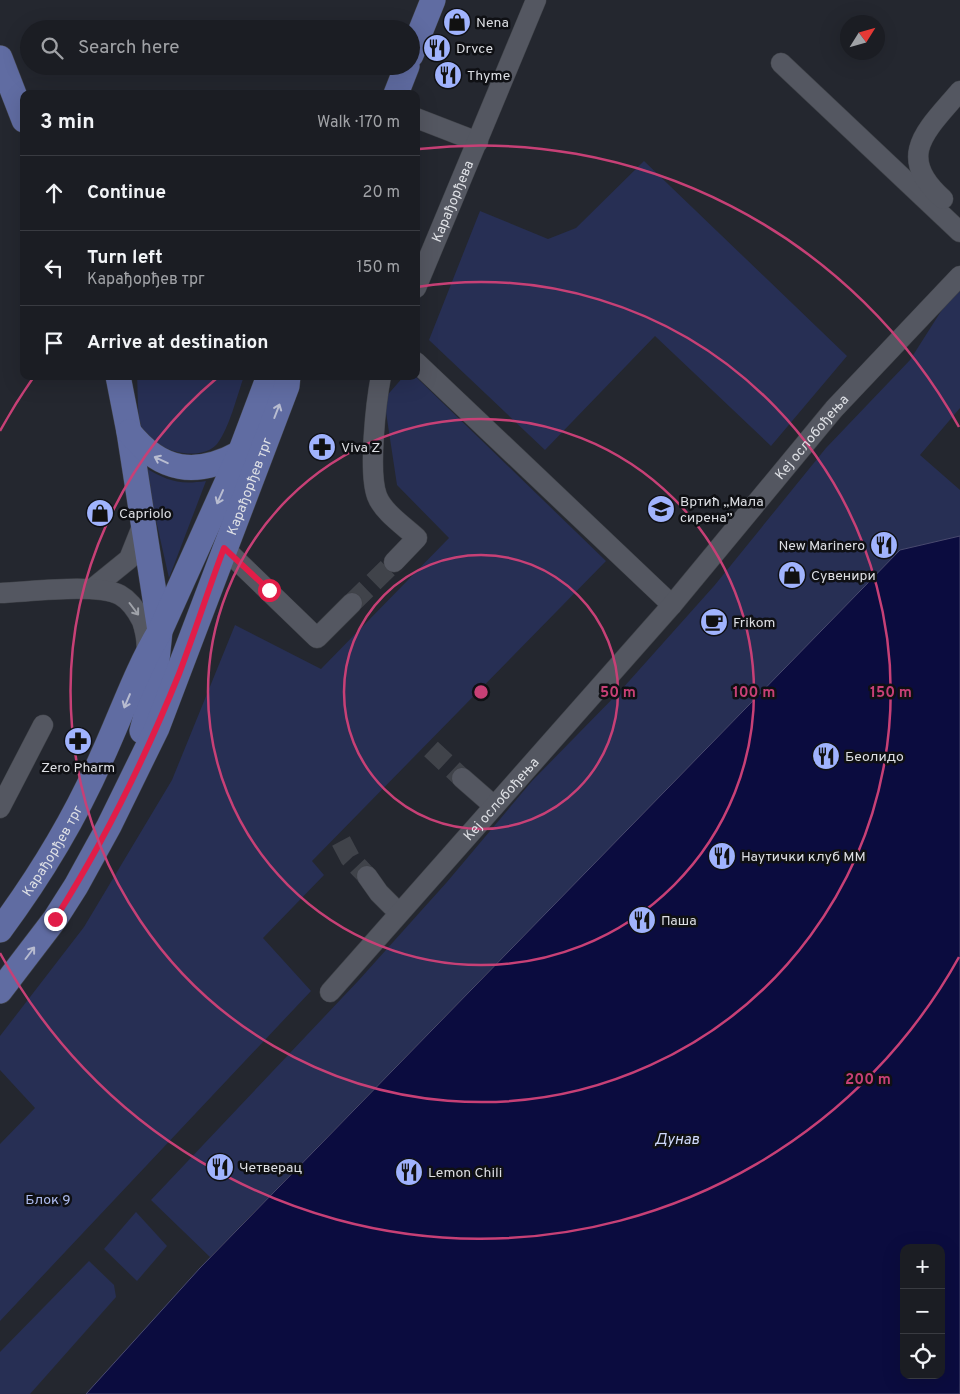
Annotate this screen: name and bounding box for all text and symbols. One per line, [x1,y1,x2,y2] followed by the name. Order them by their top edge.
[442,7,472,37] shop icon: Nena
[476,15,509,32] place label: Nena
[840,15,885,60] north arrow
[20,20,420,75] search box
[422,33,452,63] restaurant icon: Drvce
[38,34,66,62] icon: search
[78,36,180,60] text: Search here
[456,41,493,58] place label: Drvce
[433,60,463,90] restaurant icon: Thyme
[467,68,510,85] place label: Thyme
[40,109,95,136] text: 3 min
[317,113,400,133] text: Walk · 170 m
[429,158,478,245] street label: Карађорђева
[40,179,68,207] icon: ahead
[87,181,166,205] text: Continue
[363,183,400,203] text: 20 m
[87,246,163,270] text: Turn left
[40,254,68,282] icon: left
[357,258,400,278] text: 150 m
[87,270,205,290] text: Карађорђев трг
[40,329,68,357] icon: arrive
[87,331,268,355] text: Arrive at destination
[772,392,853,484] street label: Кеј ослобођења
[273,404,282,419] one-way arrow
[307,432,337,462] pharmacy icon: Viva Z
[224,435,277,538] street label: Карађорђев трг
[341,440,380,457] place label: Viva Z
[154,455,169,464] one-way arrow
[214,489,224,504] one-way arrow
[646,494,676,524] school or university icon: Вртић „Мала сирена”
[680,494,764,527] place label: Вртић „Мала сирена”
[85,498,115,528] shop icon: Capriolo
[119,506,172,523] place label: Capriolo
[869,530,899,560] restaurant icon: New Marinero
[778,538,865,555] place label: New Marinero
[777,560,807,590] shop icon: Сувенири
[811,568,876,585] place label: Сувенири
[258,579,281,602] route start
[129,602,139,616] one-way arrow
[699,607,729,637] cafe icon: Frikom
[733,615,775,632] place label: Frikom
[472,683,490,701] centre of rings
[600,684,636,703] text: 50 m
[733,684,775,703] text: 100 m
[870,684,912,703] text: 150 m
[122,693,131,708] one-way arrow
[63,726,93,756] pharmacy icon: Zero Pharm
[811,741,841,771] restaurant icon: Беолидо
[845,749,904,766] place label: Беолидо
[461,754,543,845] street label: Кеј ослобођења
[41,760,115,777] place label: Zero Pharm
[19,803,87,900] street label: Карађорђев трг
[707,841,737,871] restaurant icon: Наутички клуб ММ
[741,849,866,866] place label: Наутички клуб ММ
[627,905,657,935] restaurant icon: Паша
[44,908,67,931] route end
[661,913,697,930] place label: Паша
[24,947,35,960] one-way arrow
[845,1071,891,1090] text: 200 m
[655,1131,700,1150] water label: Дунав
[205,1152,235,1182] restaurant icon: Четверац
[394,1157,424,1187] restaurant icon: Lemon Chili
[239,1160,303,1177] place label: Четверац
[428,1165,502,1182] place label: Lemon Chili
[25,1192,71,1209] park label: Блок 9
[900,1244,945,1379] map controls
[900,1244,945,1289] button: +
[900,1289,945,1334] button: −
[900,1334,945,1379] button: locate

